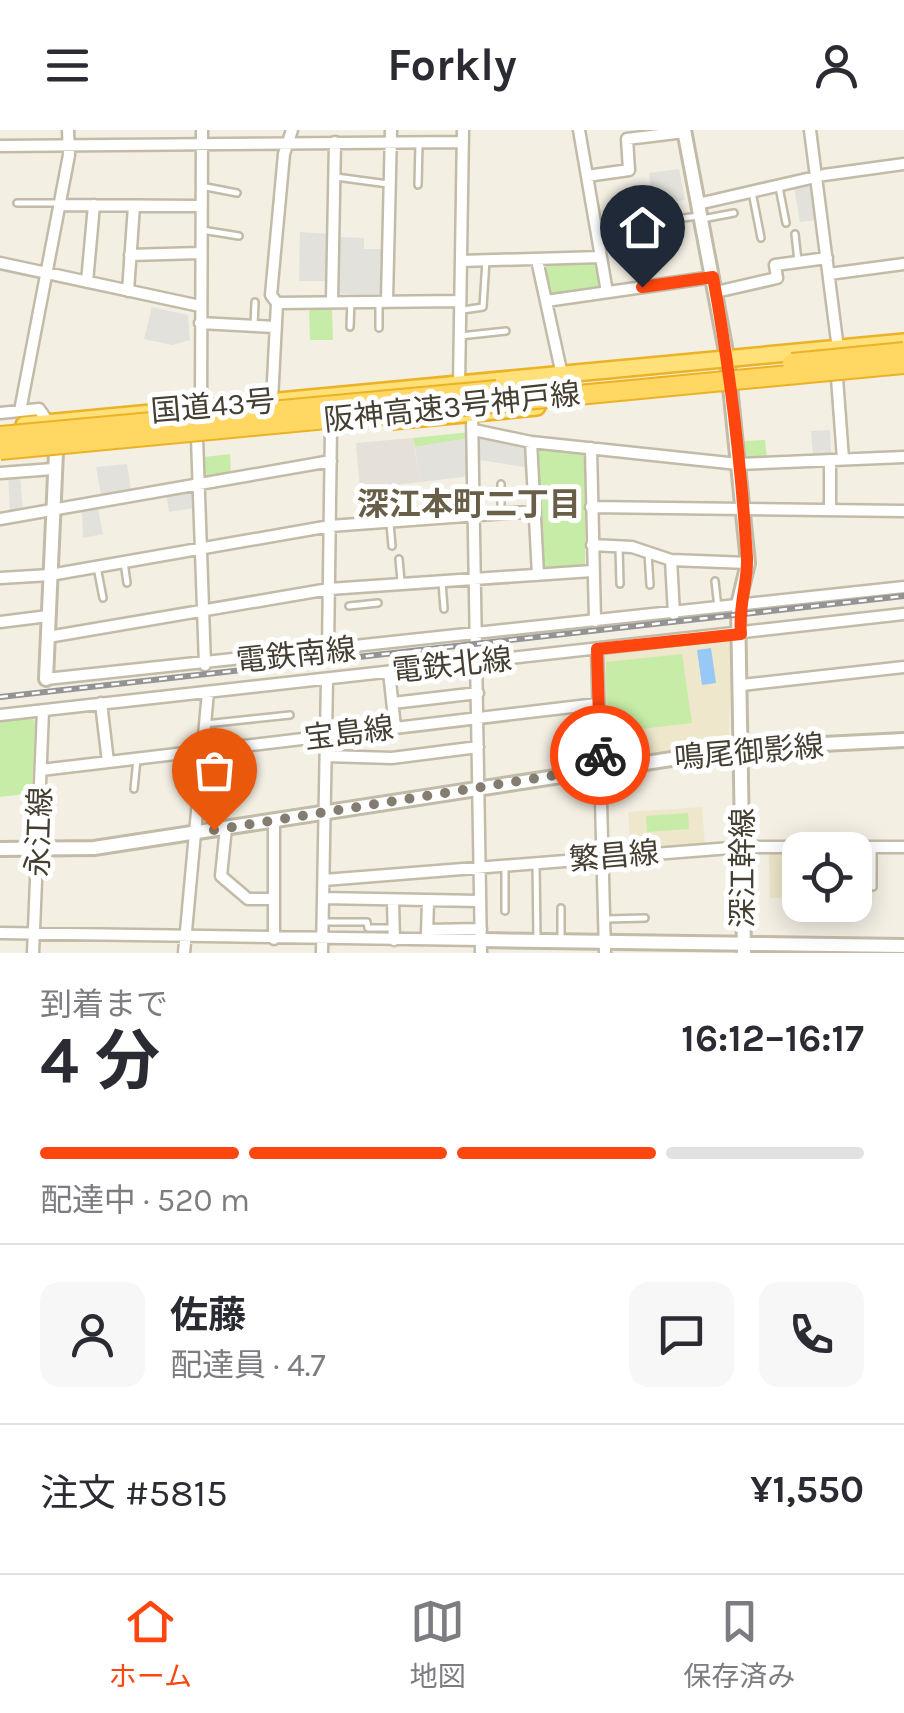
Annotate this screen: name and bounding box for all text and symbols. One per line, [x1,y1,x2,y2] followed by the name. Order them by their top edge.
[40,38,95,93] icon: menu
[809,38,864,93] icon: person
[387,39,517,91] text: Forkly
[600,185,685,288] pin
[615,200,670,255] icon: home
[322,376,582,438] street label: 阪神高速3号神戸線
[149,383,277,429] street label: 国道43号
[357,486,581,523] district label: 深江本町二丁目
[234,631,358,679] street label: 電鉄南線
[390,641,514,689] street label: 電鉄北線
[550,705,650,805] courier
[302,710,396,756] street label: 宝島線
[172,728,257,831] pin
[573,728,628,783] icon: bike
[673,728,825,776] street label: 鳴尾御影線
[187,743,242,798] icon: bag
[19,786,59,878] street label: 永江線
[725,808,761,928] street label: 深江幹線
[782,832,872,922] map controls
[782,832,872,922] button: locate
[568,834,660,878] street label: 繁昌線
[40,986,168,1023] text: 到着まで
[681,1016,864,1061] text: 16:12–16:17
[40,1023,160,1099] text: 4 分
[40,1182,250,1219] text: 配達中 · 520 m
[40,1282,145,1387] button: person
[629,1282,734,1387] button: chat
[759,1282,864,1387] button: phone
[170,1293,246,1338] text: 佐藤
[170,1347,326,1384] text: 配達員 · 4.7
[750,1467,864,1512] text: ¥1,550
[40,1471,228,1516] text: 注文 #5815
[109,1594,192,1694] tab: ホーム
[410,1594,466,1694] tab: 地図
[683,1594,795,1694] tab: 保存済み

